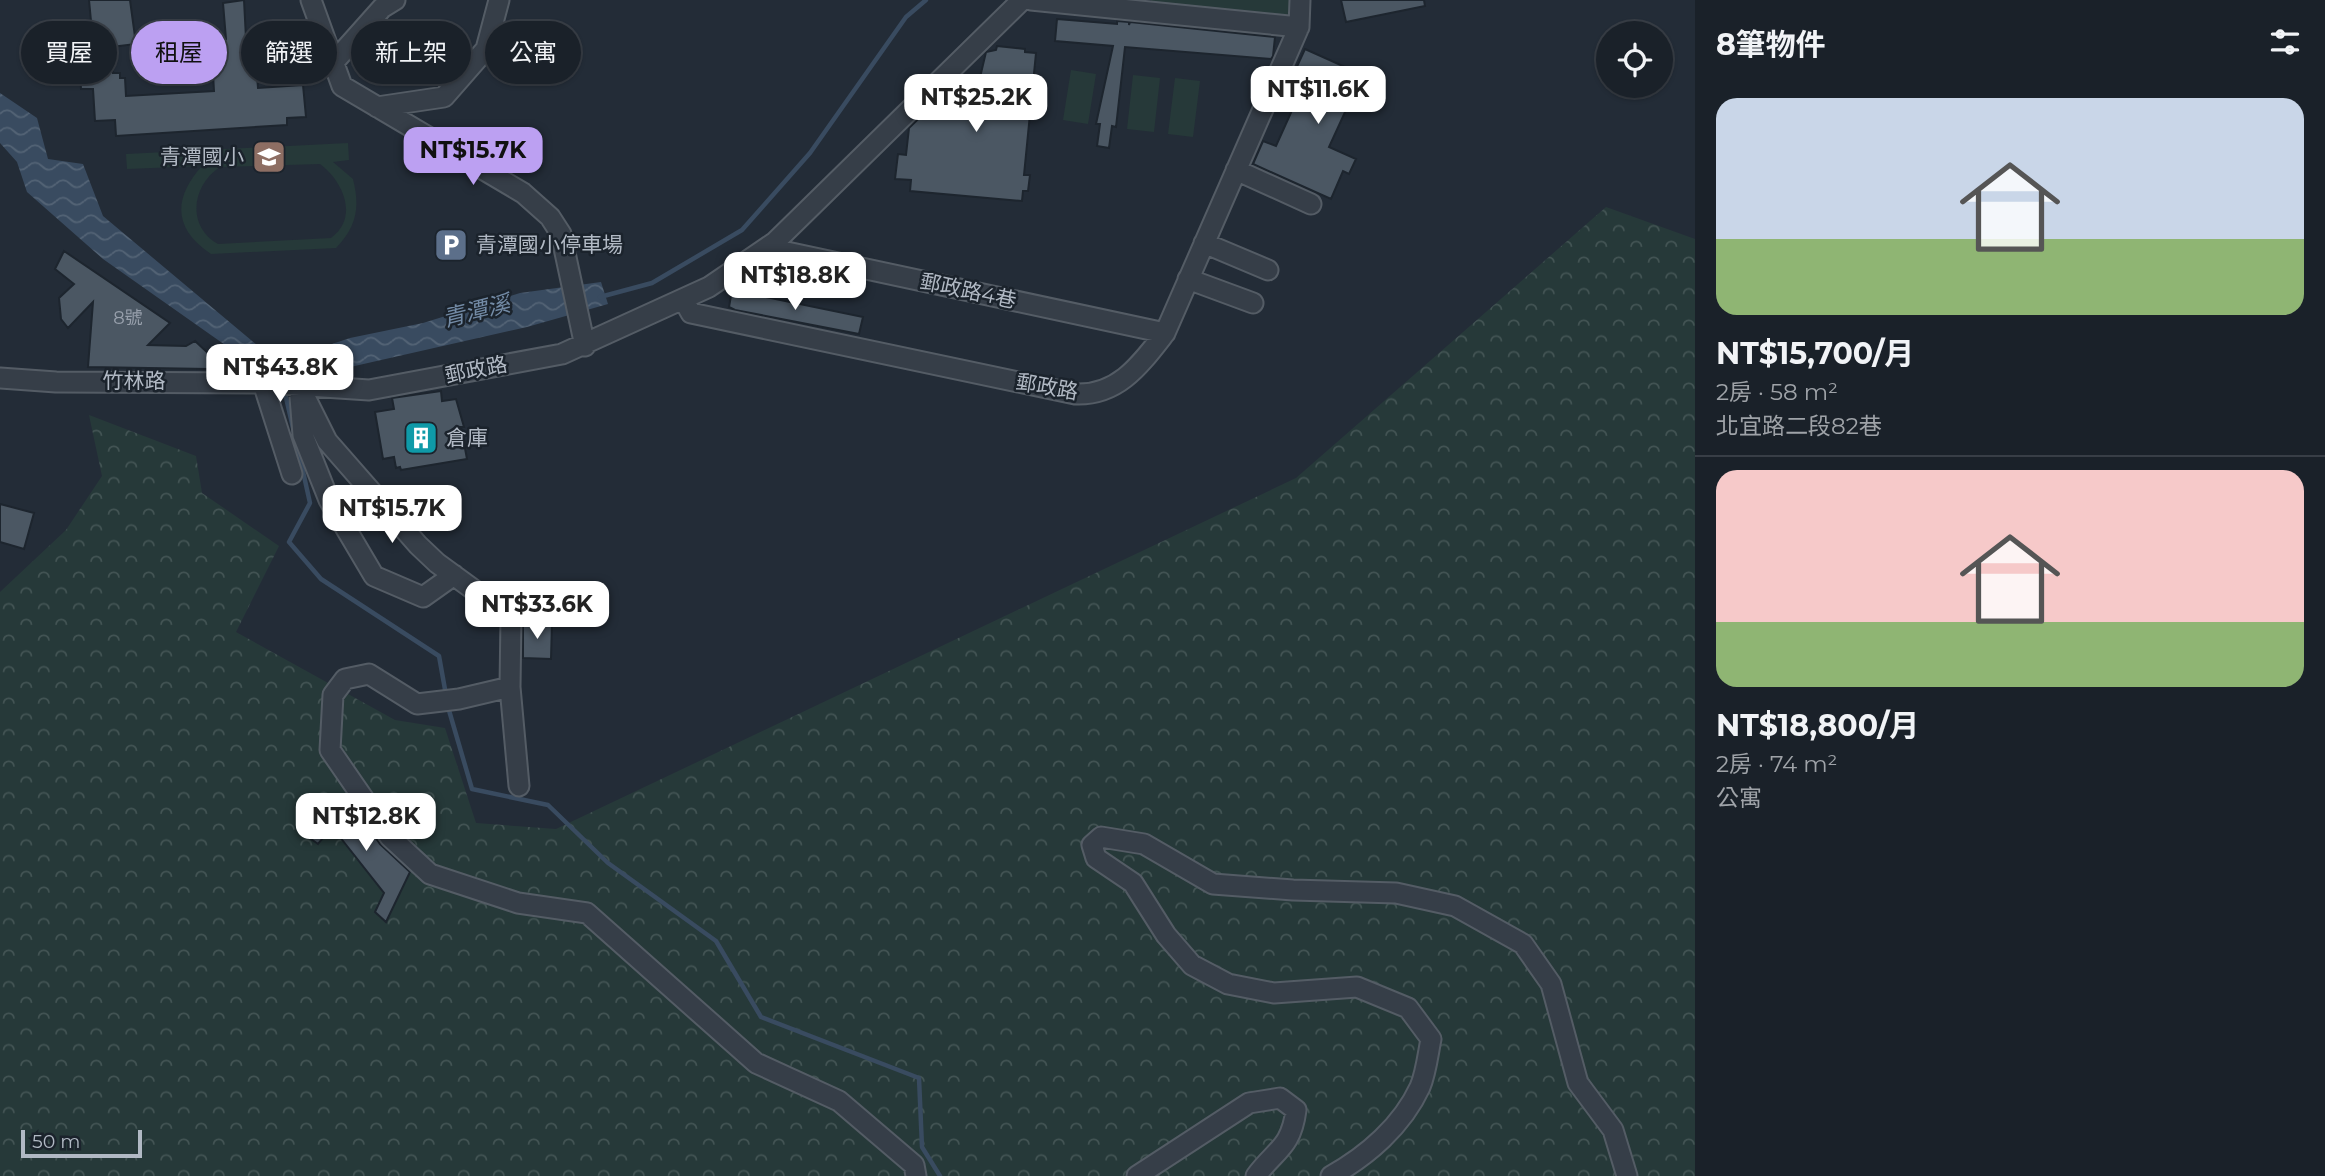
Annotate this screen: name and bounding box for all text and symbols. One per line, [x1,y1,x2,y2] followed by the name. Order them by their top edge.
[21,21,117,84] chip: 買屋
[131,21,227,84] chip: 租屋
[241,21,337,84] chip: 篩選
[351,21,471,84] chip: 新上架
[485,21,581,84] chip: 公寓
[1596,21,1673,98] map controls
[1596,21,1673,98] button: locate
[2266,23,2304,61] icon: filters
[1716,26,1826,63] text: 8筆物件
[1246,66,1390,126] pin: NT$11.6K
[904,74,1048,134] pin: NT$25.2K
[1267,75,1369,103] text: NT$11.6K
[920,83,1032,111] text: NT$25.2K
[401,128,545,187] pin: NT$15.7K
[420,136,526,164] text: NT$15.7K
[250,138,288,176] school or university icon: 青潭國小
[160,144,244,169] place label: 青潭國小
[1947,144,2073,270] icon: home
[432,226,470,264] parking icon: 青潭國小停車場
[476,232,623,257] place label: 青潭國小停車場
[723,252,867,312] pin: NT$18.8K
[740,261,850,289] text: NT$18.8K
[918,268,1019,313] street label: 郵政路4巷
[439,288,516,333] water label: 青潭溪
[113,307,143,329] house number: 8號
[1716,335,1914,372] text: NT$15,700/月
[208,344,352,404] pin: NT$43.8K
[443,351,509,388] street label: 郵政路
[222,353,338,381] text: NT$43.8K
[103,368,166,393] street label: 竹林路
[1014,369,1080,404] street label: 郵政路
[1716,378,1838,406] text: 2房 · 58 m²
[1716,412,1882,440] text: 北宜路二段82巷
[402,419,440,457] building icon: 倉庫
[446,425,488,450] place label: 倉庫
[320,486,464,545] pin: NT$15.7K
[339,494,445,522] text: NT$15.7K
[1947,516,2073,642] icon: home
[465,582,609,641] pin: NT$33.6K
[481,590,593,618] text: NT$33.6K
[1716,707,1919,744] text: NT$18,800/月
[1716,750,1838,778] text: 2房 · 74 m²
[1716,784,1762,812] text: 公寓
[294,794,438,853] pin: NT$12.8K
[312,802,420,830] text: NT$12.8K
[21,1127,142,1159] scale bar
[32,1130,80,1153] text: 50 m

